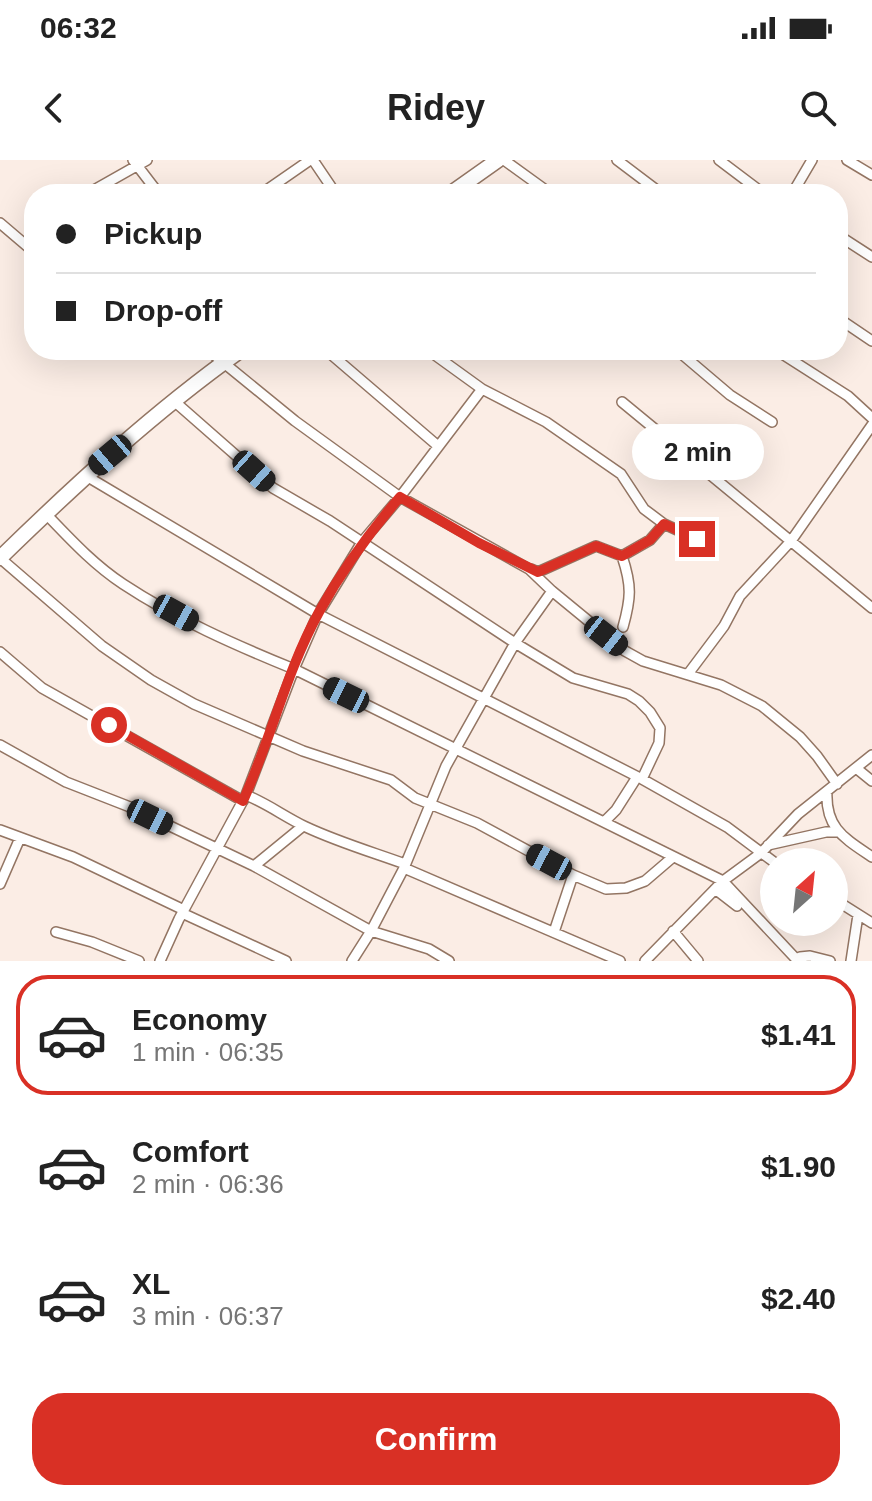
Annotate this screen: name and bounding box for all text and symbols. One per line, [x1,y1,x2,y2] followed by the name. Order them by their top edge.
[40,11,117,44] text: 06:32
[32,86,76,130] icon: back
[796,86,840,130] icon: search
[387,87,485,128] text: Ridey
[104,217,202,250] text: Pickup
[104,294,222,327] text: Drop-off
[631,423,763,479] callout: 2 min
[84,430,136,480] car
[664,437,732,467] text: 2 min
[228,446,280,496] car
[679,521,715,557] route end
[149,591,203,635] car
[580,612,632,660] car
[319,674,373,716] car
[91,707,127,743] route start
[123,796,177,838] car
[522,840,576,884] car
[760,848,848,936] north arrow
[760,848,848,936] map controls
[36,999,108,1071] icon: car
[132,1003,267,1036] text: Economy
[761,1018,836,1051] text: $1.41
[132,1037,284,1067] text: 1 min · 06:35
[36,1131,108,1203] icon: car
[132,1135,249,1168] text: Comfort
[761,1150,836,1183] text: $1.90
[132,1169,284,1199] text: 2 min · 06:36
[36,1263,108,1335] icon: car
[132,1267,170,1300] text: XL
[761,1282,836,1315] text: $2.40
[132,1301,284,1331] text: 3 min · 06:37
[32,1393,840,1485] button: Confirm

